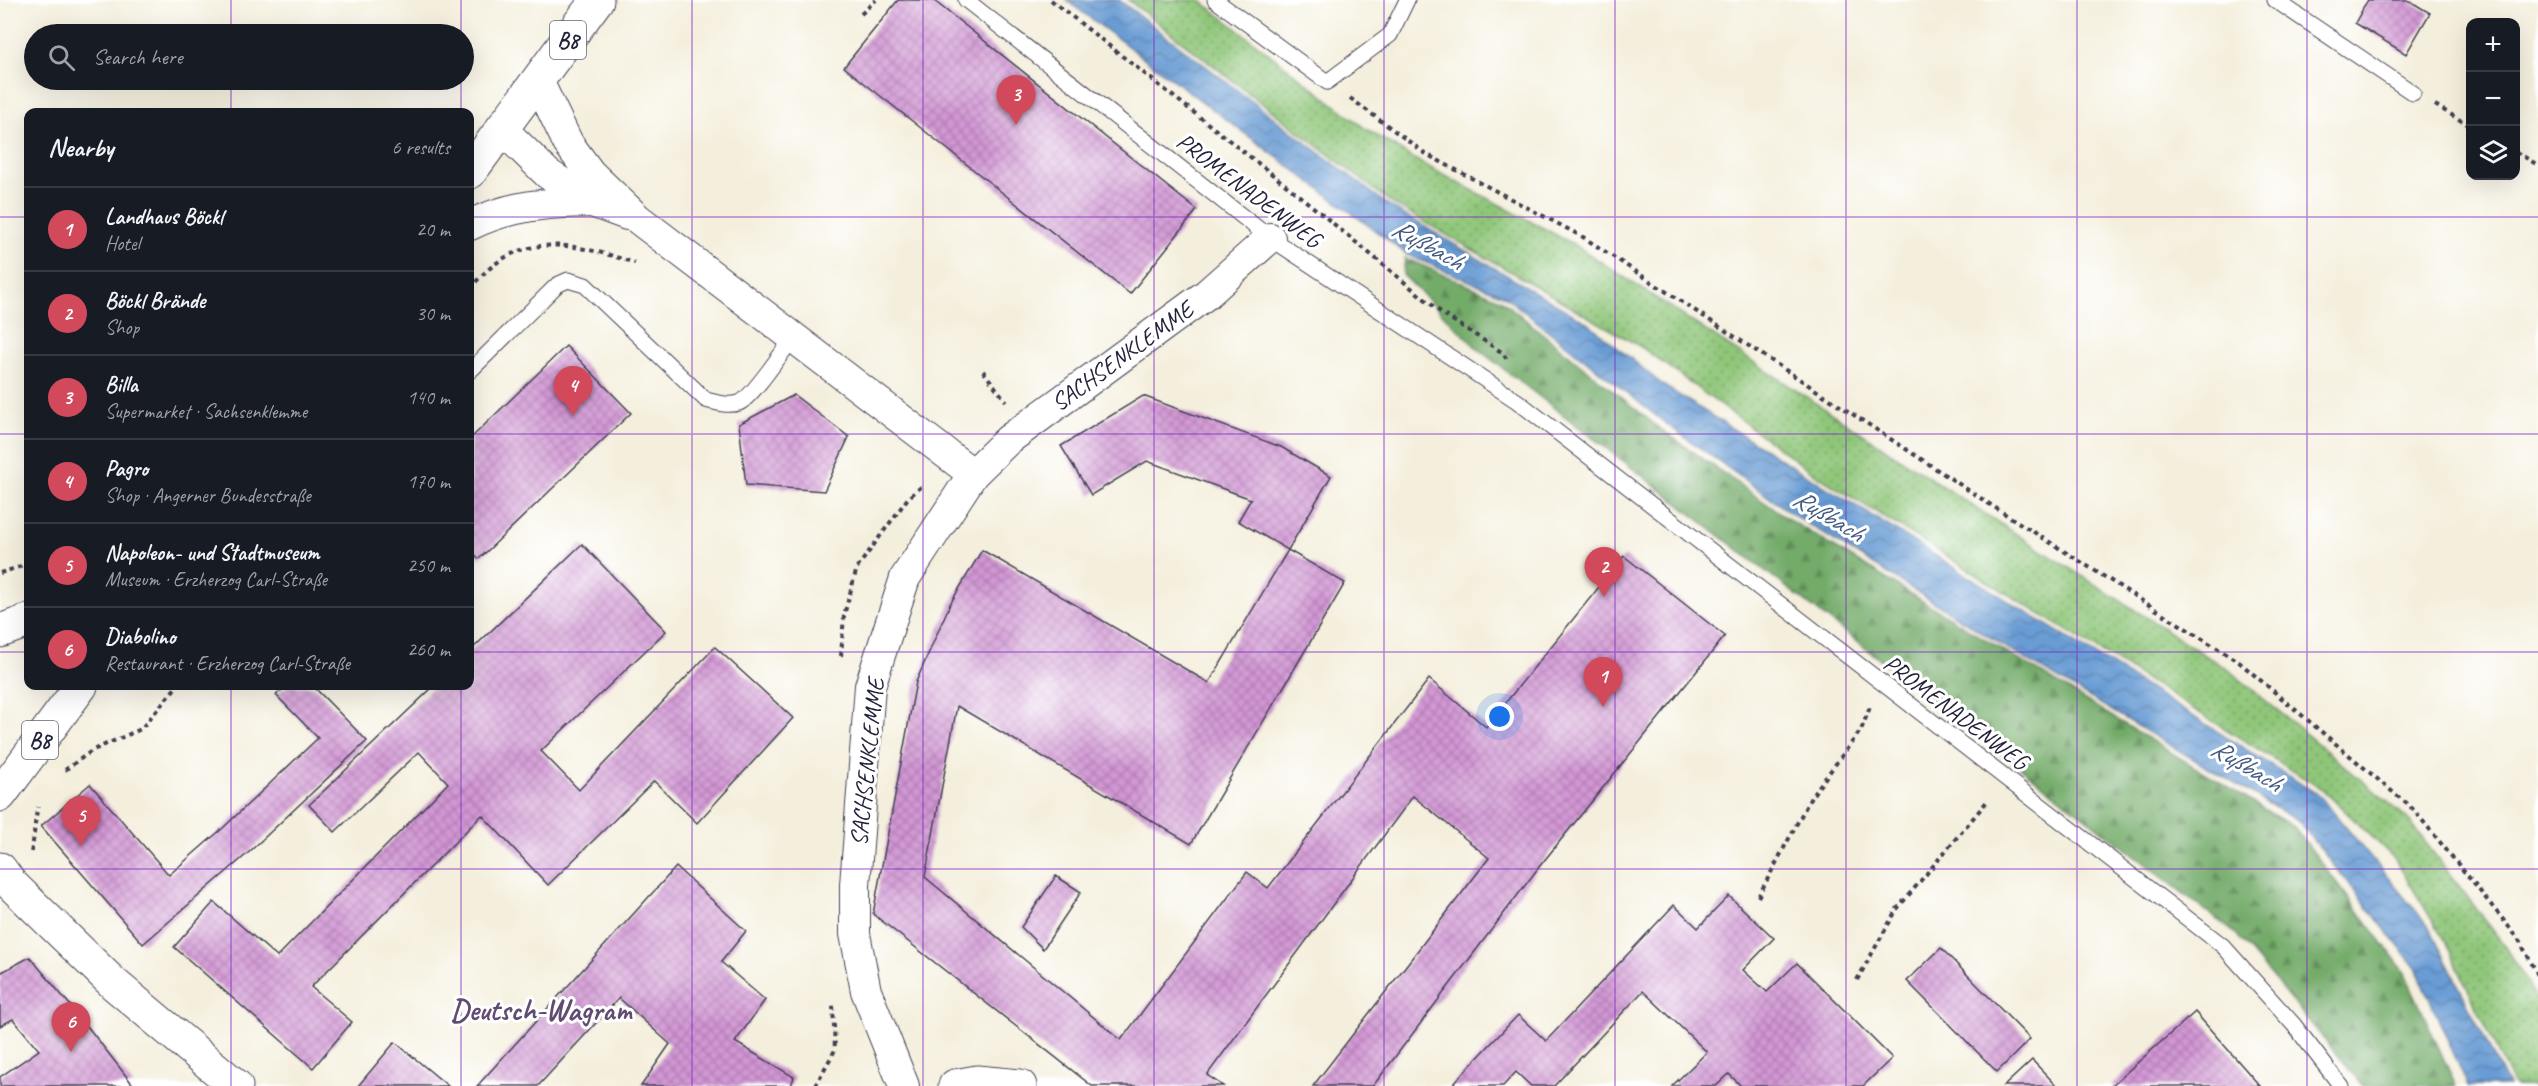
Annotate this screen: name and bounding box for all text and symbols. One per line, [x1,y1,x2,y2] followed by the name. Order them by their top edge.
[2466,18,2520,180] map controls
[2466,18,2520,72] button: +
[550,21,586,59] road number: B8
[24,24,474,90] search box
[45,41,78,74] icon: search
[93,43,183,71] text: Search here
[2466,72,2520,126] button: −
[996,76,1036,125] pin: 3
[1171,126,1329,255] street label: PROMENADENWEG
[2466,126,2520,180] button: layers
[48,131,113,164] text: Nearby
[391,135,450,160] text: 6 results
[105,203,223,231] text: Landhaus Böckl
[1386,211,1471,278] water label: Rußbach
[63,217,72,242] text: 1
[416,217,450,242] text: 20 m
[105,231,140,256] text: Hotel
[105,287,205,315] text: Böckl Brände
[1045,293,1201,418] street label: SACHSENKLEMME
[63,301,72,326] text: 2
[416,301,450,326] text: 30 m
[105,315,139,340] text: Shop
[554,366,592,416] pin: 4
[105,371,138,399] text: Billa
[63,385,72,410] text: 3
[407,385,450,410] text: 140 m
[105,399,307,424] text: Supermarket · Sachsenklemme
[105,455,148,483] text: Pagro
[63,469,72,494] text: 4
[407,469,450,494] text: 170 m
[1787,482,1872,550] water label: Rußbach
[105,483,311,508] text: Shop · Angerner Bundesstraße
[105,539,320,567] text: Napoleon- und Stadtmuseum
[1584,548,1624,597] pin: 2
[63,553,72,578] text: 5
[407,553,450,578] text: 250 m
[105,567,327,592] text: Museum · Erzherzog Carl-Straße
[105,623,176,651] text: Diabolino
[63,637,72,662] text: 6
[407,637,450,662] text: 260 m
[1878,648,2036,777] street label: PROMENADENWEG
[105,651,350,676] text: Restaurant · Erzherzog Carl-Straße
[1584,658,1622,707] pin: 1
[843,674,891,847] street label: SACHSENKLEMME
[1485,702,1514,731] your location
[22,721,58,759] road number: B8
[2205,732,2290,800] water label: Rußbach
[62,796,100,846] pin: 5
[451,991,633,1029] district label: Deutsch-Wagram
[52,1002,90,1052] pin: 6

